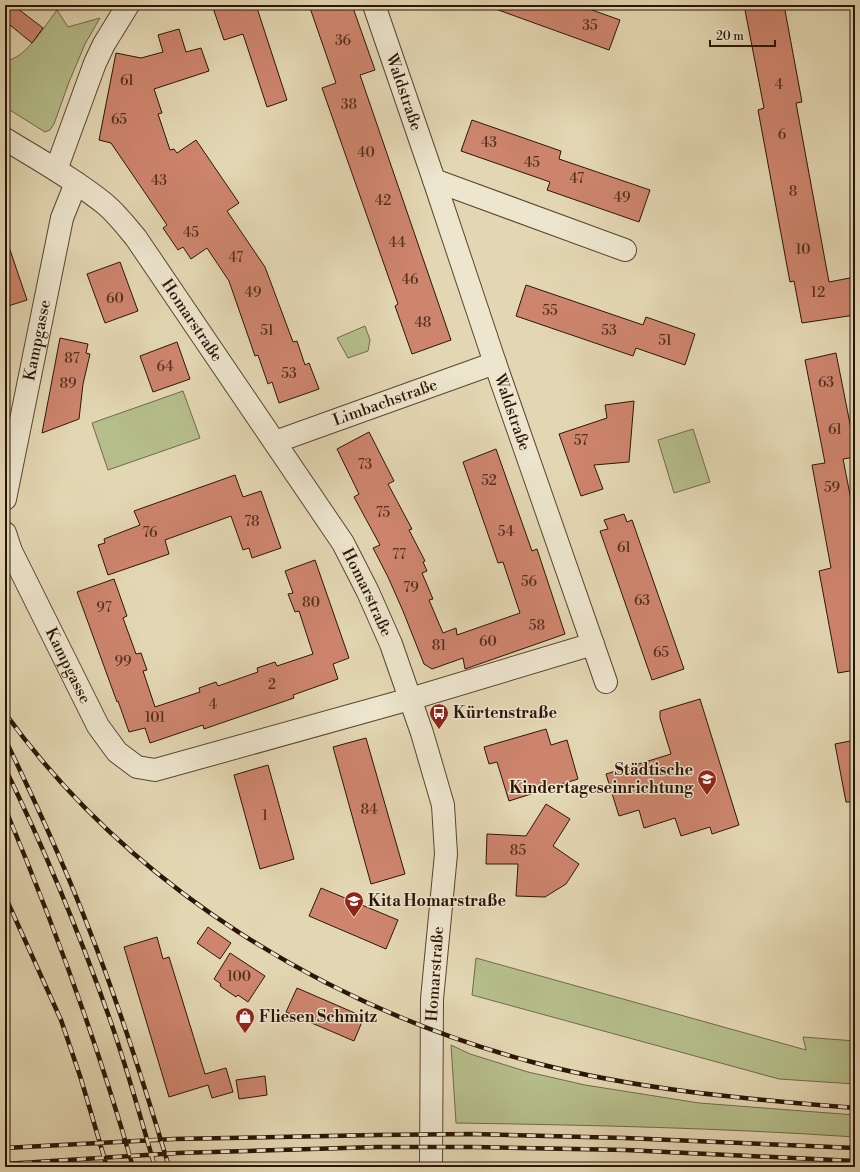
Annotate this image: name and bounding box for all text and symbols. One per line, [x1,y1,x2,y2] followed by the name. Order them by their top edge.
[582,17,598,35] house number: 35
[710,22,775,48] scale bar
[716,29,744,44] text: 20 m
[335,32,352,50] house number: 36
[381,50,426,133] street label: Waldstraße
[120,72,134,90] house number: 61
[775,76,783,94] house number: 4
[341,96,357,114] house number: 38
[111,111,127,129] house number: 65
[778,126,787,144] house number: 6
[481,134,497,152] house number: 43
[357,144,375,162] house number: 40
[524,154,540,172] house number: 45
[570,170,584,188] house number: 47
[151,172,167,190] house number: 43
[789,183,797,201] house number: 8
[614,189,630,207] house number: 49
[375,192,391,210] house number: 42
[183,224,199,242] house number: 45
[389,234,405,252] house number: 44
[796,241,810,259] house number: 10
[229,249,243,267] house number: 47
[402,271,419,289] house number: 46
[157,275,227,366] street label: Homarstraße
[245,284,261,302] house number: 49
[811,284,825,302] house number: 12
[106,290,124,308] house number: 60
[19,298,55,382] street label: Kampgasse
[542,302,558,320] house number: 55
[415,314,431,332] house number: 48
[260,322,274,340] house number: 51
[601,322,617,340] house number: 53
[658,332,672,350] house number: 51
[64,350,80,368] house number: 87
[156,358,174,376] house number: 64
[281,365,297,383] house number: 53
[489,370,535,453] street label: Waldstraße
[818,374,834,392] house number: 63
[59,375,77,393] house number: 89
[330,375,440,430] street label: Limbachstraße
[828,421,842,439] house number: 61
[574,432,588,450] house number: 57
[358,456,373,474] house number: 73
[481,472,497,490] house number: 52
[824,479,840,497] house number: 59
[376,504,391,522] house number: 75
[244,513,260,531] house number: 78
[498,523,514,541] house number: 54
[142,524,158,542] house number: 76
[617,539,631,557] house number: 61
[337,545,396,640] street label: Homarstraße
[392,546,406,564] house number: 77
[521,573,538,591] house number: 56
[403,579,419,597] house number: 79
[634,592,650,610] house number: 63
[302,594,320,612] house number: 80
[96,599,112,617] house number: 97
[529,617,545,635] house number: 58
[41,624,95,707] street label: Kampgasse
[479,633,497,651] house number: 60
[432,637,446,655] house number: 81
[653,644,669,662] house number: 65
[115,653,131,671] house number: 99
[268,676,276,694] house number: 2
[209,696,217,714] house number: 4
[428,702,450,730] bus stop icon: Kürtenstraße
[453,703,557,723] place label: Kürtenstraße
[145,709,165,727] house number: 101
[509,760,694,798] place label: Städtische Kindertageseinrichtung
[696,768,718,796] school or university icon: Städtische Kindertageseinrichtung
[360,801,378,819] house number: 84
[262,807,268,825] house number: 1
[510,842,526,860] house number: 85
[343,890,365,918] school or university icon: Kita Homarstraße
[368,891,506,911] place label: Kita Homarstraße
[422,926,448,1022] street label: Homarstraße
[227,968,251,986] house number: 100
[234,1006,256,1034] shop icon: Fliesen Schmitz
[259,1007,378,1027] place label: Fliesen Schmitz

